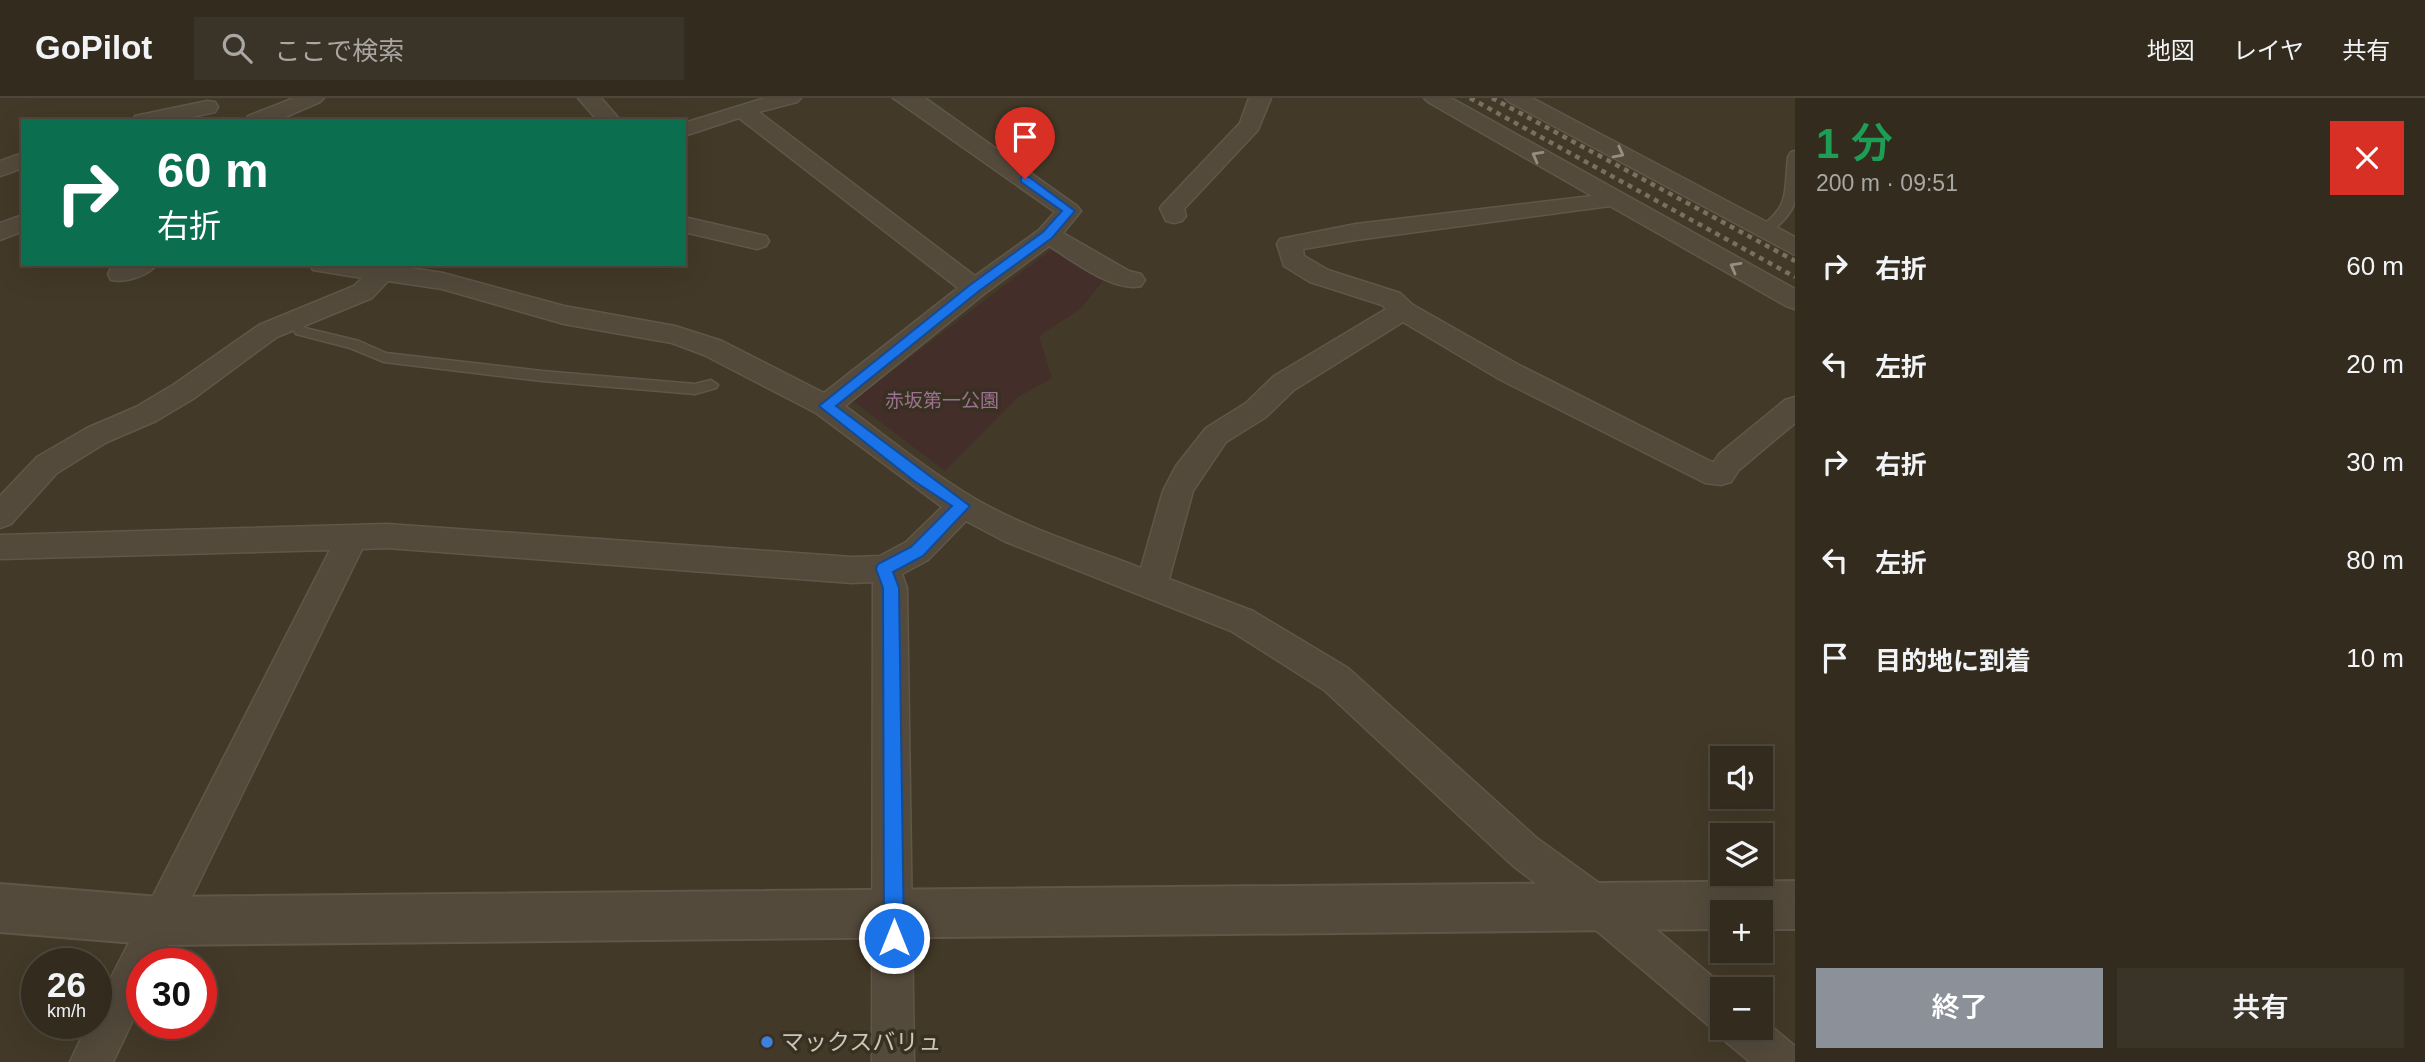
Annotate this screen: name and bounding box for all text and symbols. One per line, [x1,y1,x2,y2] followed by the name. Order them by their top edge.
[194,17,684,80] search box
[35,29,152,66] text: GoPilot
[218,29,256,67] icon: search
[274,36,404,66] text: ここで検索
[2147,37,2195,64] text: 地図
[2233,37,2304,64] text: レイヤ
[2342,37,2390,64] text: 共有
[995,107,1055,179] pin
[1006,118,1044,156] icon: arrive
[1816,120,1893,167] text: 1 分
[2330,121,2404,195] button: close
[157,143,269,197] text: 60 m
[1612,145,1625,158] one-way arrow
[42,147,133,238] icon: right
[1532,151,1544,164] one-way arrow
[1816,170,1958,196] text: 200 m · 09:51
[157,208,221,244] text: 右折
[1816,247,1854,285] icon: right
[2346,251,2404,281] text: 60 m
[1875,254,1927,284] text: 右折
[1730,262,1743,275] one-way arrow
[1816,345,1854,383] icon: left
[2346,349,2404,379] text: 20 m
[1875,352,1927,382] text: 左折
[885,390,999,411] park label: 赤坂第一公園
[1816,443,1854,481] icon: right
[2346,447,2404,477] text: 30 m
[1875,450,1927,480] text: 右折
[1816,541,1854,579] icon: left
[2346,545,2404,575] text: 80 m
[1875,548,1927,578] text: 左折
[1816,639,1854,677] icon: arrive
[2346,643,2404,673] text: 10 m
[1875,646,2031,676] text: 目的地に到着
[1710,746,1773,1040] map controls
[1710,746,1773,809] button: sound
[1710,823,1773,886] button: layers
[1710,900,1773,963] button: +
[857,901,931,975] position arrow
[126,948,217,1039] speed limit sign: 30
[47,965,86,1004] text: 26
[1816,968,2103,1048] button: 終了
[2117,968,2404,1048] button: 共有
[1710,977,1773,1040] button: −
[47,1001,86,1021] text: km/h
[781,1029,941,1055] place label: マックスバリュ
[759,1034,775,1050] marker: マックスバリュ

